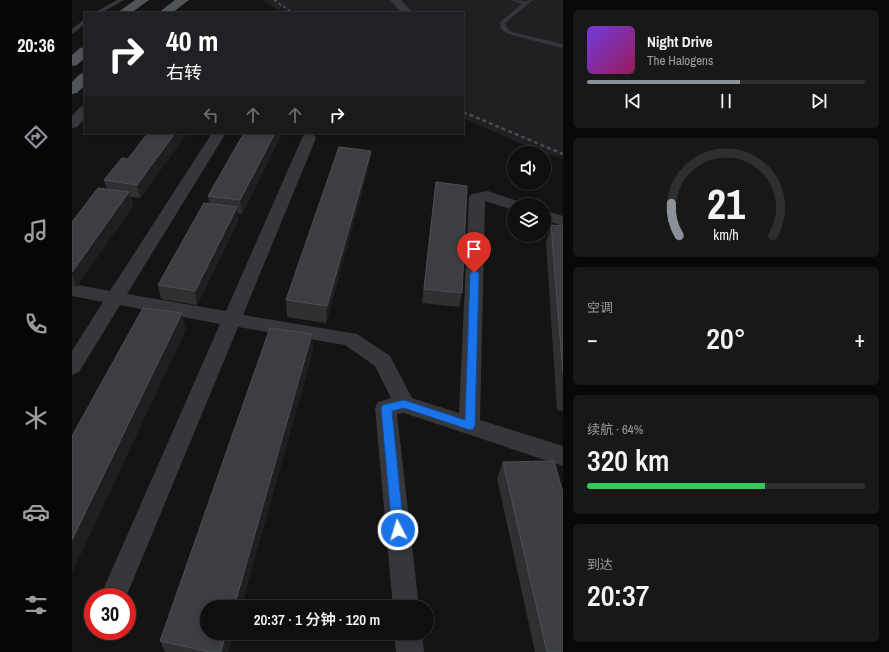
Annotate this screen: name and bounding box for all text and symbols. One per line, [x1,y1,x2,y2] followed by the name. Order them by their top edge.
[166,22,218,60] text: 40 m
[100,28,152,80] icon: right
[647,31,713,52] text: Night Drive
[17,33,55,58] text: 20:36
[647,52,713,69] text: The Halogens
[166,60,202,85] text: 右转
[622,90,644,112] icon: previous
[715,90,737,112] icon: pause
[808,90,830,112] icon: next
[200,104,222,126] icon: left
[242,104,264,126] icon: ahead
[284,104,306,126] icon: ahead
[326,104,348,126] icon: right
[22,123,50,151] icon: directions
[507,146,551,242] map controls
[507,146,551,190] button: sound
[707,175,745,231] text: 21
[507,198,551,242] button: layers
[22,217,50,245] icon: music
[713,224,739,243] text: km/h
[457,232,491,273] pin
[463,238,485,260] icon: arrive
[587,299,613,316] text: 空调
[22,310,50,338] icon: phone
[706,318,746,358] text: 20°
[587,324,598,354] text: −
[854,324,865,354] text: +
[22,404,50,432] icon: climate
[587,421,643,438] text: 续航 · 64%
[587,440,669,480] text: 320 km
[22,498,50,526] icon: car
[377,509,419,551] position arrow
[587,556,613,573] text: 到达
[587,575,649,615] text: 20:37
[84,588,136,640] speed limit sign: 30
[22,591,50,619] icon: filters
[254,609,380,630] text: 20:37 · 1 分钟 · 120 m

